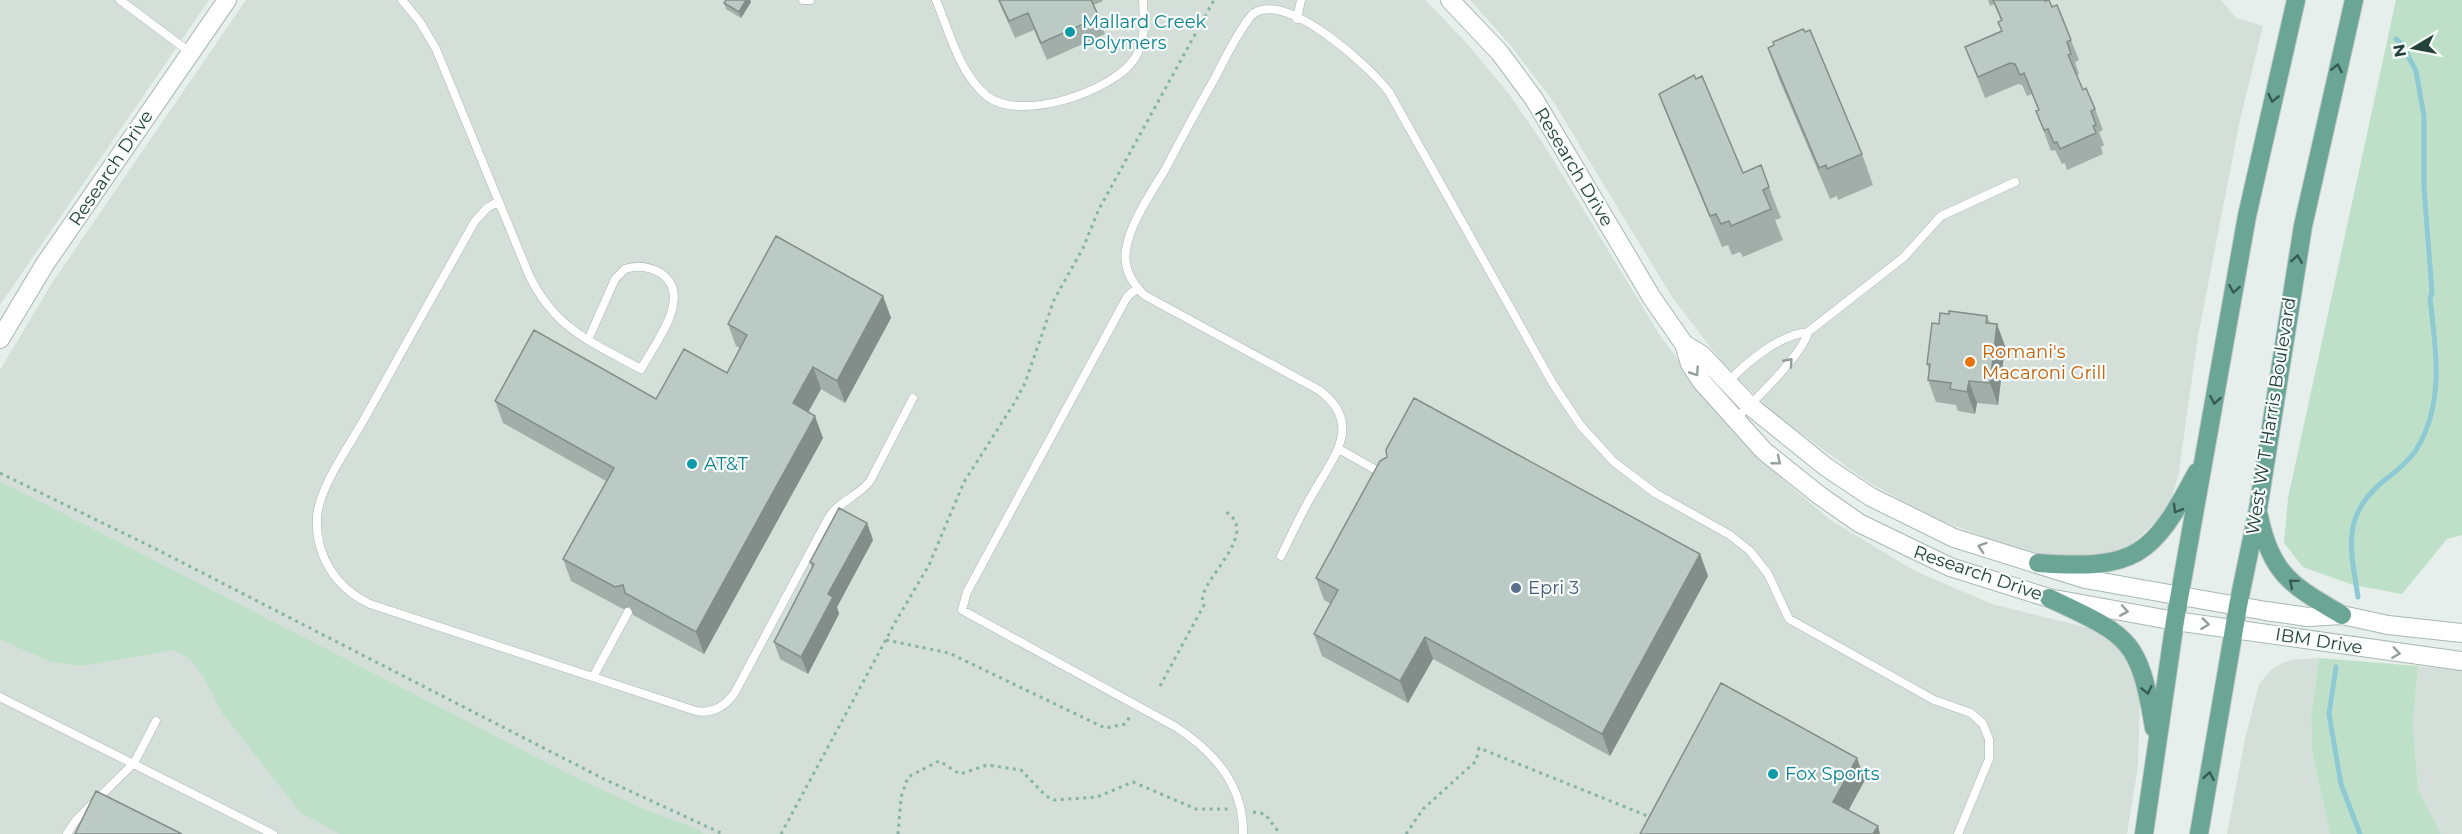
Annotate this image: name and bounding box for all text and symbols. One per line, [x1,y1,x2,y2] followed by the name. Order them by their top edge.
[1082,11,1207,54] place label: Mallard Creek Polymers
[2384,18,2444,78] north arrow
[1063,25,1077,39] marker: Mallard Creek Polymers
[2389,42,2410,59] text: N
[2330,63,2343,73] one-way arrow
[2267,93,2280,103] one-way arrow
[1530,104,1618,231] street label: Research Drive
[64,106,158,230] street label: Research Drive
[2290,254,2303,264] one-way arrow
[2229,284,2241,294] one-way arrow
[2241,296,2301,536] street label: West W T Harris Boulevard
[1982,341,2106,384] place label: Romani's Macaroni Grill
[1963,355,1977,369] marker: Romani's Macaroni Grill
[1782,358,1793,369] one-way arrow
[1688,366,1700,376] one-way arrow
[2210,396,2222,405] one-way arrow
[704,453,749,475] place label: AT&T
[1770,454,1781,465] one-way arrow
[685,457,699,471] marker: AT&T
[2173,503,2184,513] one-way arrow
[1911,541,2045,605] street label: Research Drive
[1977,542,1988,554] one-way arrow
[1528,577,1579,599] place label: Epri 3
[2289,579,2300,590] one-way arrow
[1509,581,1523,595] marker: Epri 3
[2119,604,2129,617] one-way arrow
[2200,618,2209,630] one-way arrow
[2274,623,2364,659] street label: IBM Drive
[2391,647,2400,659] one-way arrow
[2140,684,2153,694] one-way arrow
[1785,763,1880,785] place label: Fox Sports
[1766,767,1780,781] marker: Fox Sports
[2203,772,2215,781] one-way arrow

